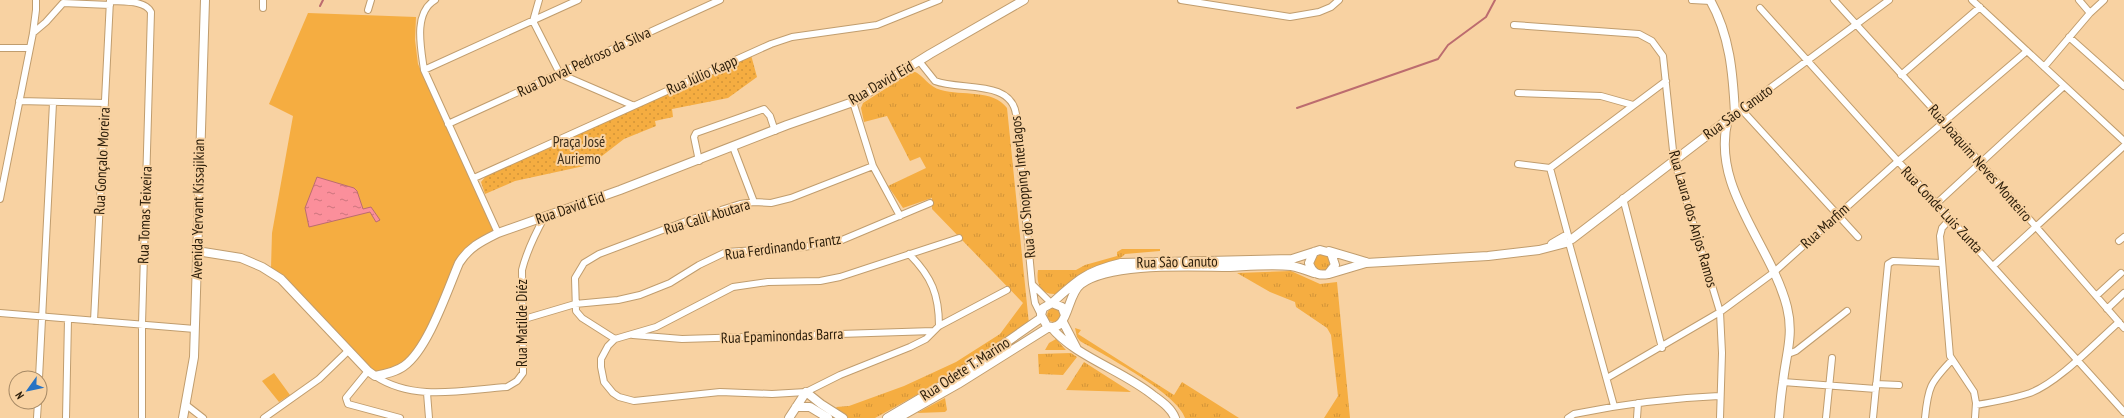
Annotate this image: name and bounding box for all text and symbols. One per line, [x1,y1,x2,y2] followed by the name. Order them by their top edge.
[514,22,653,101] street label: Rua Durval Pedroso da Silva
[663,50,740,99] street label: Rua Júlio Kapp
[845,56,917,109] street label: Rua David Eid
[1699,80,1776,143] street label: Rua São Canuto
[1924,100,2036,225] street label: Rua Joaquim Neves Monteiro
[89,107,114,215] street label: Rua Gonçalo Moreira
[1006,115,1039,259] street label: Rua do Shopping Interlagos
[553,132,605,168] park label: Praça José Auriemo
[187,139,208,279] street label: Avenida Yervant Kissajikian
[1665,148,1722,290] street label: Rua Laura dos Anjos Ramos
[1897,162,1987,257] street label: Rua Conde Luis Zunta
[133,166,156,264] street label: Rua Tomas Teixeira
[533,187,607,228] street label: Rua David Eid
[662,194,752,239] street label: Rua Calil Abutara
[1796,199,1853,252] street label: Rua Marfim
[724,229,842,264] street label: Rua Ferdinando Frantz
[1136,251,1218,272] street label: Rua São Canuto
[512,279,531,367] street label: Rua Matilde Diéz
[720,324,844,347] street label: Rua Epaminondas Barra
[916,333,1013,405] street label: Rua Odete T. Marino
[8,370,48,410] north arrow
[12,389,27,402] text: N

